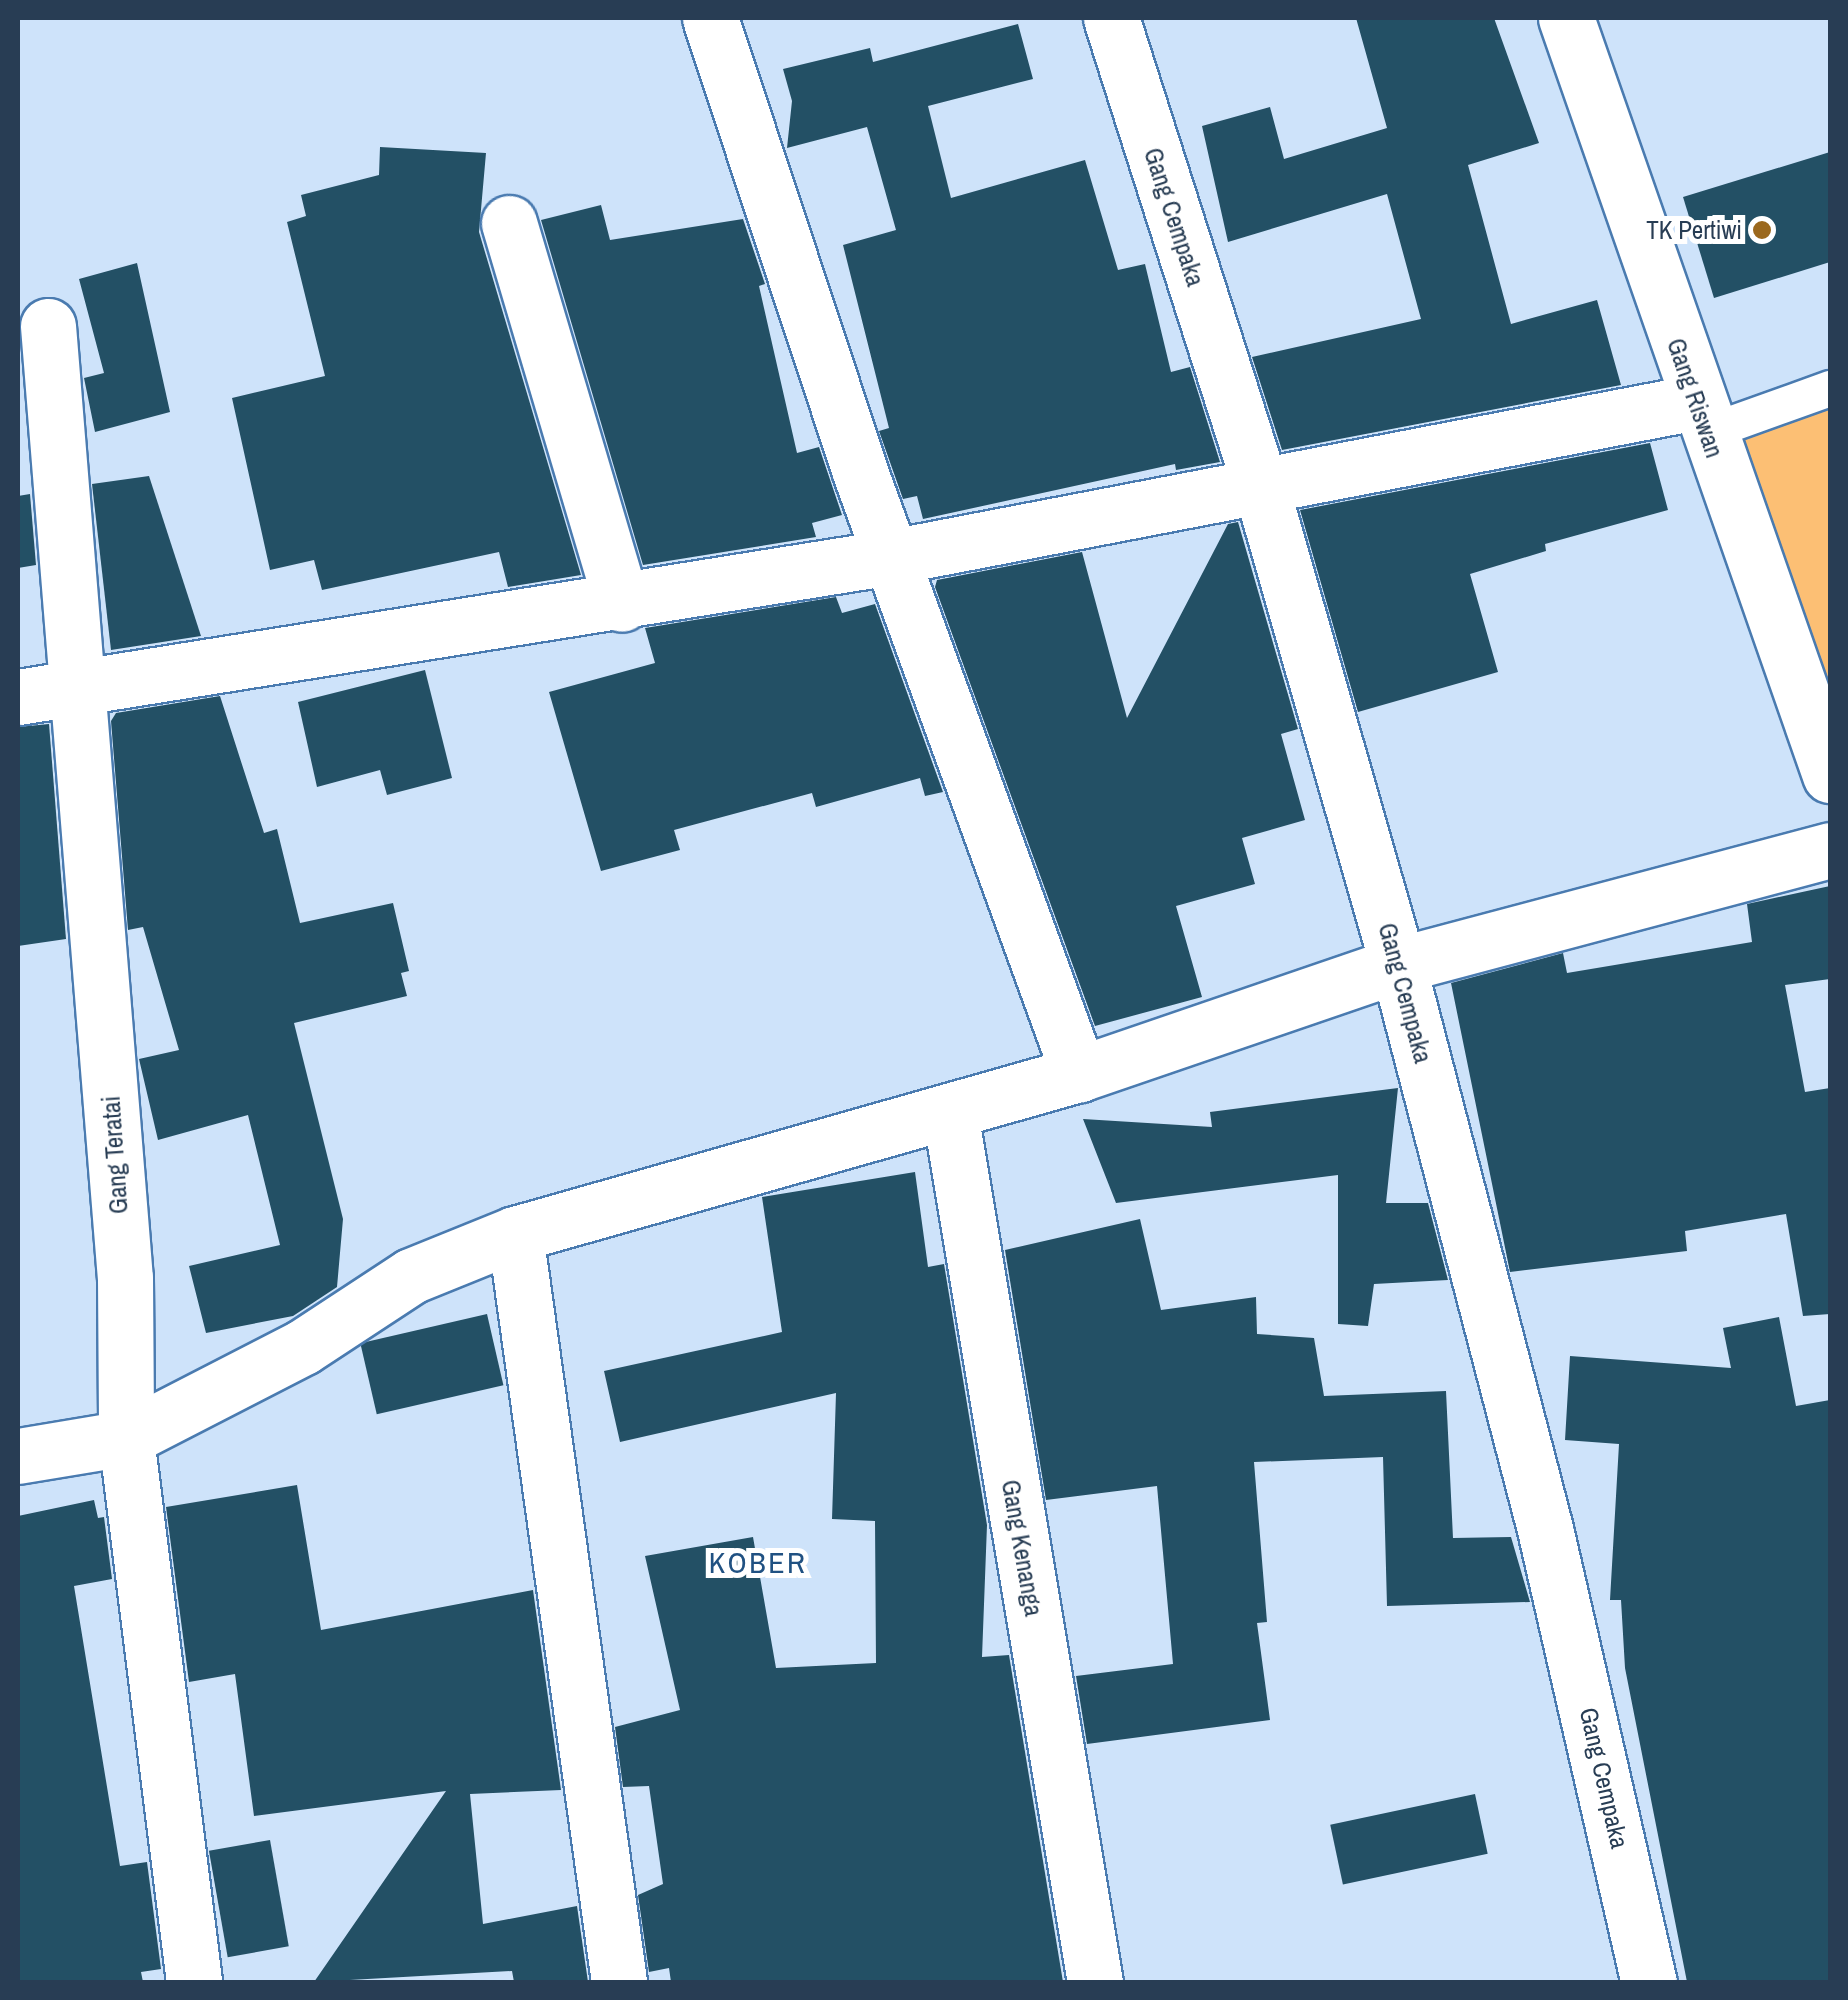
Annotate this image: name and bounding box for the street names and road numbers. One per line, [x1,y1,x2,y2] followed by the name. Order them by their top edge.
[1138,144,1210,290] street label: Gang Cempaka
[1661,334,1729,462] street label: Gang Riswan
[1372,920,1438,1066] street label: Gang Cempaka
[96,1095,134,1215] street label: Gang Teratai
[995,1477,1049,1619] street label: Gang Kenanga
[1573,1705,1635,1851] street label: Gang Cempaka

